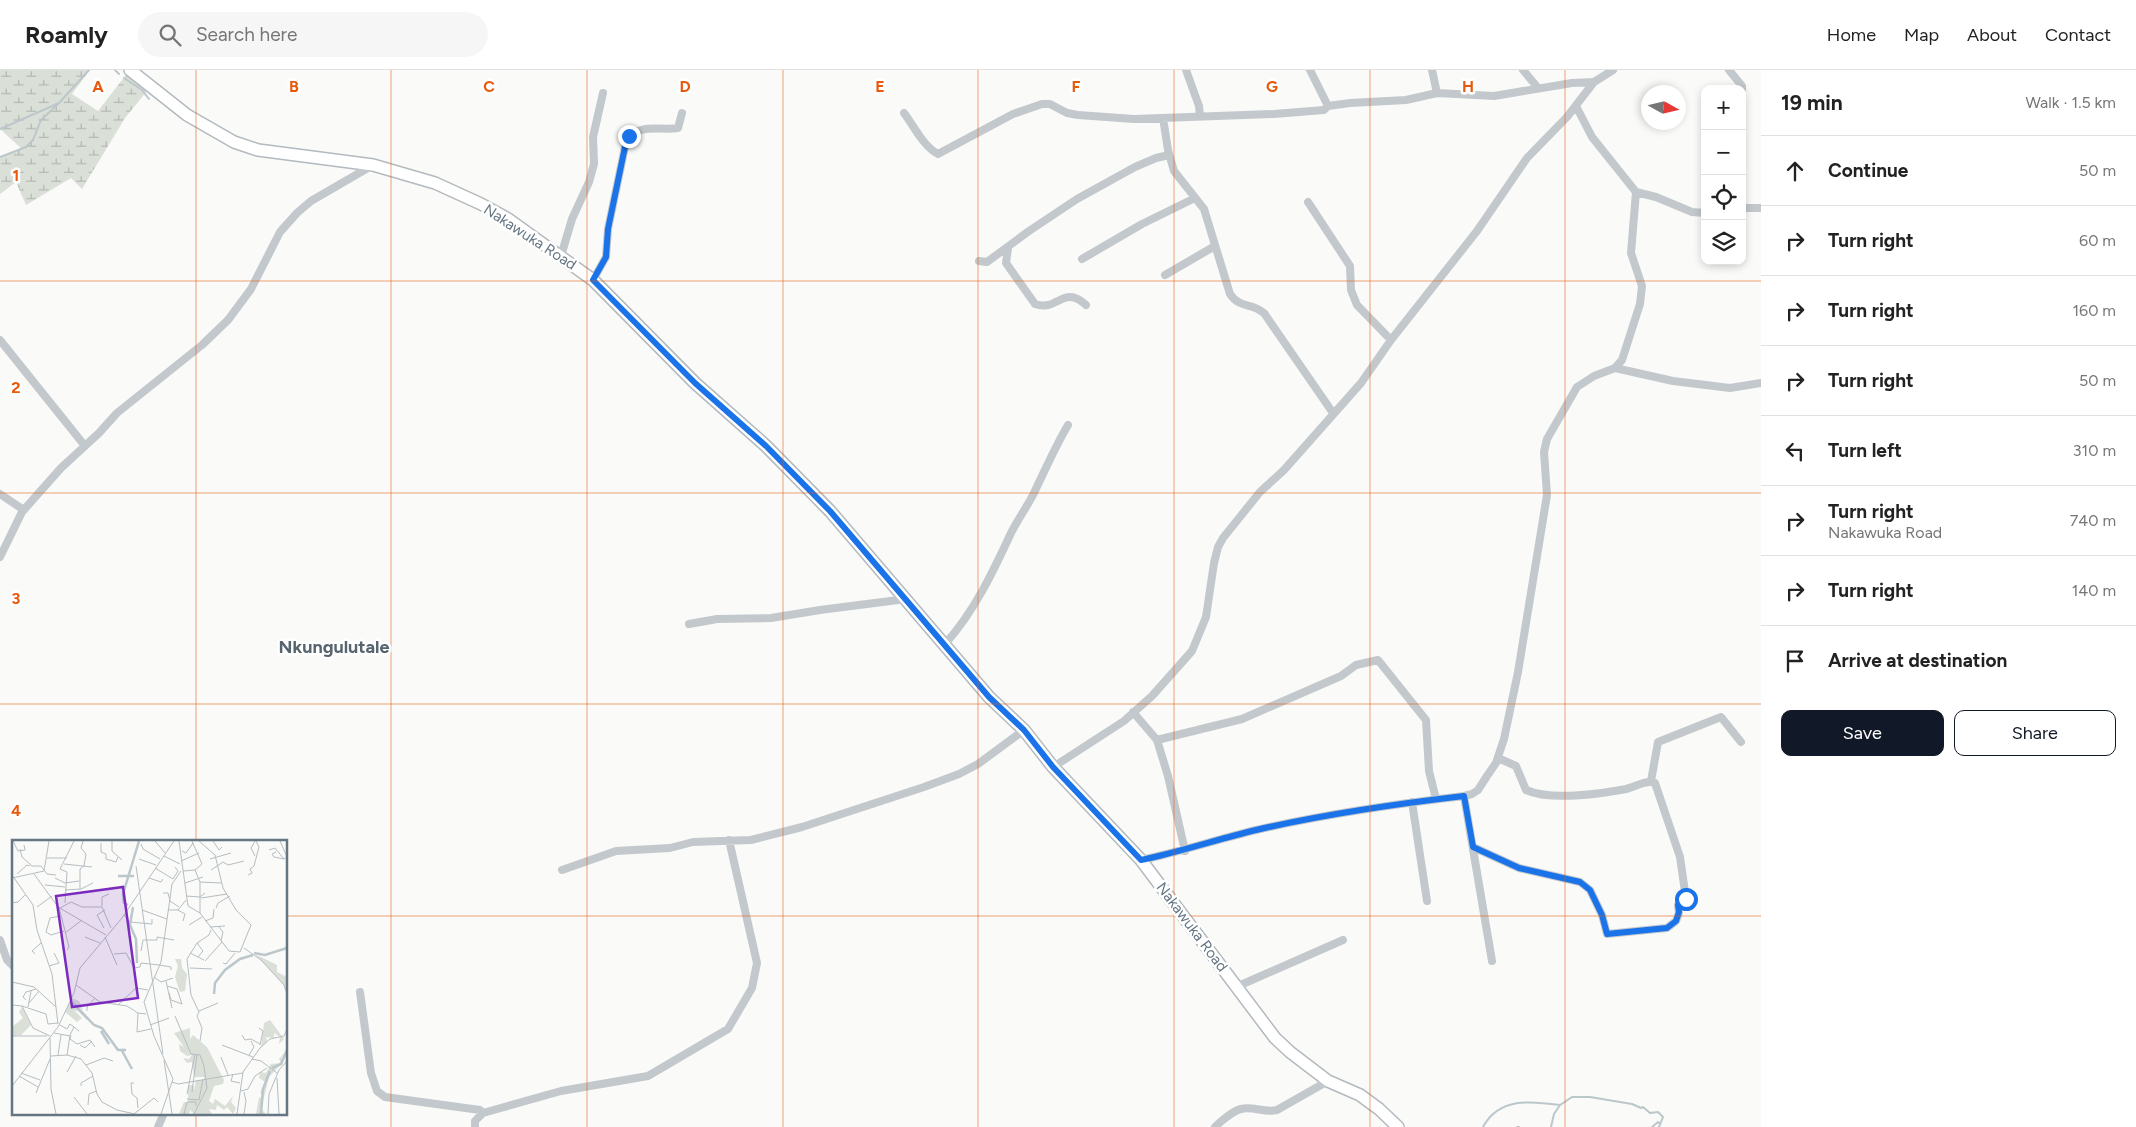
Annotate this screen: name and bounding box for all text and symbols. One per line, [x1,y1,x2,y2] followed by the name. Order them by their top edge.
[138,12,488,57] search box
[25,20,108,49] text: Roamly
[156,21,184,49] icon: search
[196,23,297,46] text: Search here
[1827,24,1876,46] text: Home
[1904,24,1939,46] text: Map
[1967,24,2017,46] text: About
[2045,24,2111,46] text: Contact
[92,77,104,96] text: A
[289,77,299,96] text: B
[483,77,495,96] text: C
[679,77,691,96] text: D
[875,77,885,96] text: E
[1072,77,1081,96] text: F
[1266,77,1278,96] text: G
[1462,77,1474,96] text: H
[1641,85,1686,130] north arrow
[1701,85,1746,265] map controls
[1701,85,1746,130] button: +
[1781,90,1843,115] text: 19 min
[2025,93,2116,112] text: Walk · 1.5 km
[618,125,641,148] route end
[1701,130,1746,175] button: −
[1781,157,1809,185] icon: ahead
[1828,159,1908,182] text: Continue
[2079,161,2116,180] text: 50 m
[13,166,19,185] text: 1
[1701,175,1746,220] button: locate
[480,200,580,274] street label: Nakawuka Road
[1701,220,1746,265] button: layers
[1781,227,1809,255] icon: right
[1828,229,1914,252] text: Turn right
[2079,231,2116,250] text: 60 m
[1781,297,1809,325] icon: right
[1828,299,1914,322] text: Turn right
[2073,301,2116,320] text: 160 m
[1781,367,1809,395] icon: right
[1828,369,1914,392] text: Turn right
[2079,371,2116,390] text: 50 m
[11,378,21,397] text: 2
[1781,437,1809,465] icon: left
[1828,439,1902,462] text: Turn left
[2073,441,2116,460] text: 310 m
[1828,500,1914,523] text: Turn right
[1781,507,1809,535] icon: right
[2070,511,2116,530] text: 740 m
[1828,523,1942,542] text: Nakawuka Road
[1781,577,1809,605] icon: right
[1828,579,1914,602] text: Turn right
[2072,581,2116,600] text: 140 m
[12,589,21,608] text: 3
[279,636,389,658] district label: Nkungulutale
[1781,647,1809,675] icon: arrive
[1828,649,2007,672] text: Arrive at destination
[1781,710,1944,756] button: Save
[1954,710,2116,756] button: Share
[11,801,21,820] text: 4
[12,840,288,1114] inset map
[1153,879,1231,975] street label: Nakawuka Road
[1675,888,1698,911] route start

